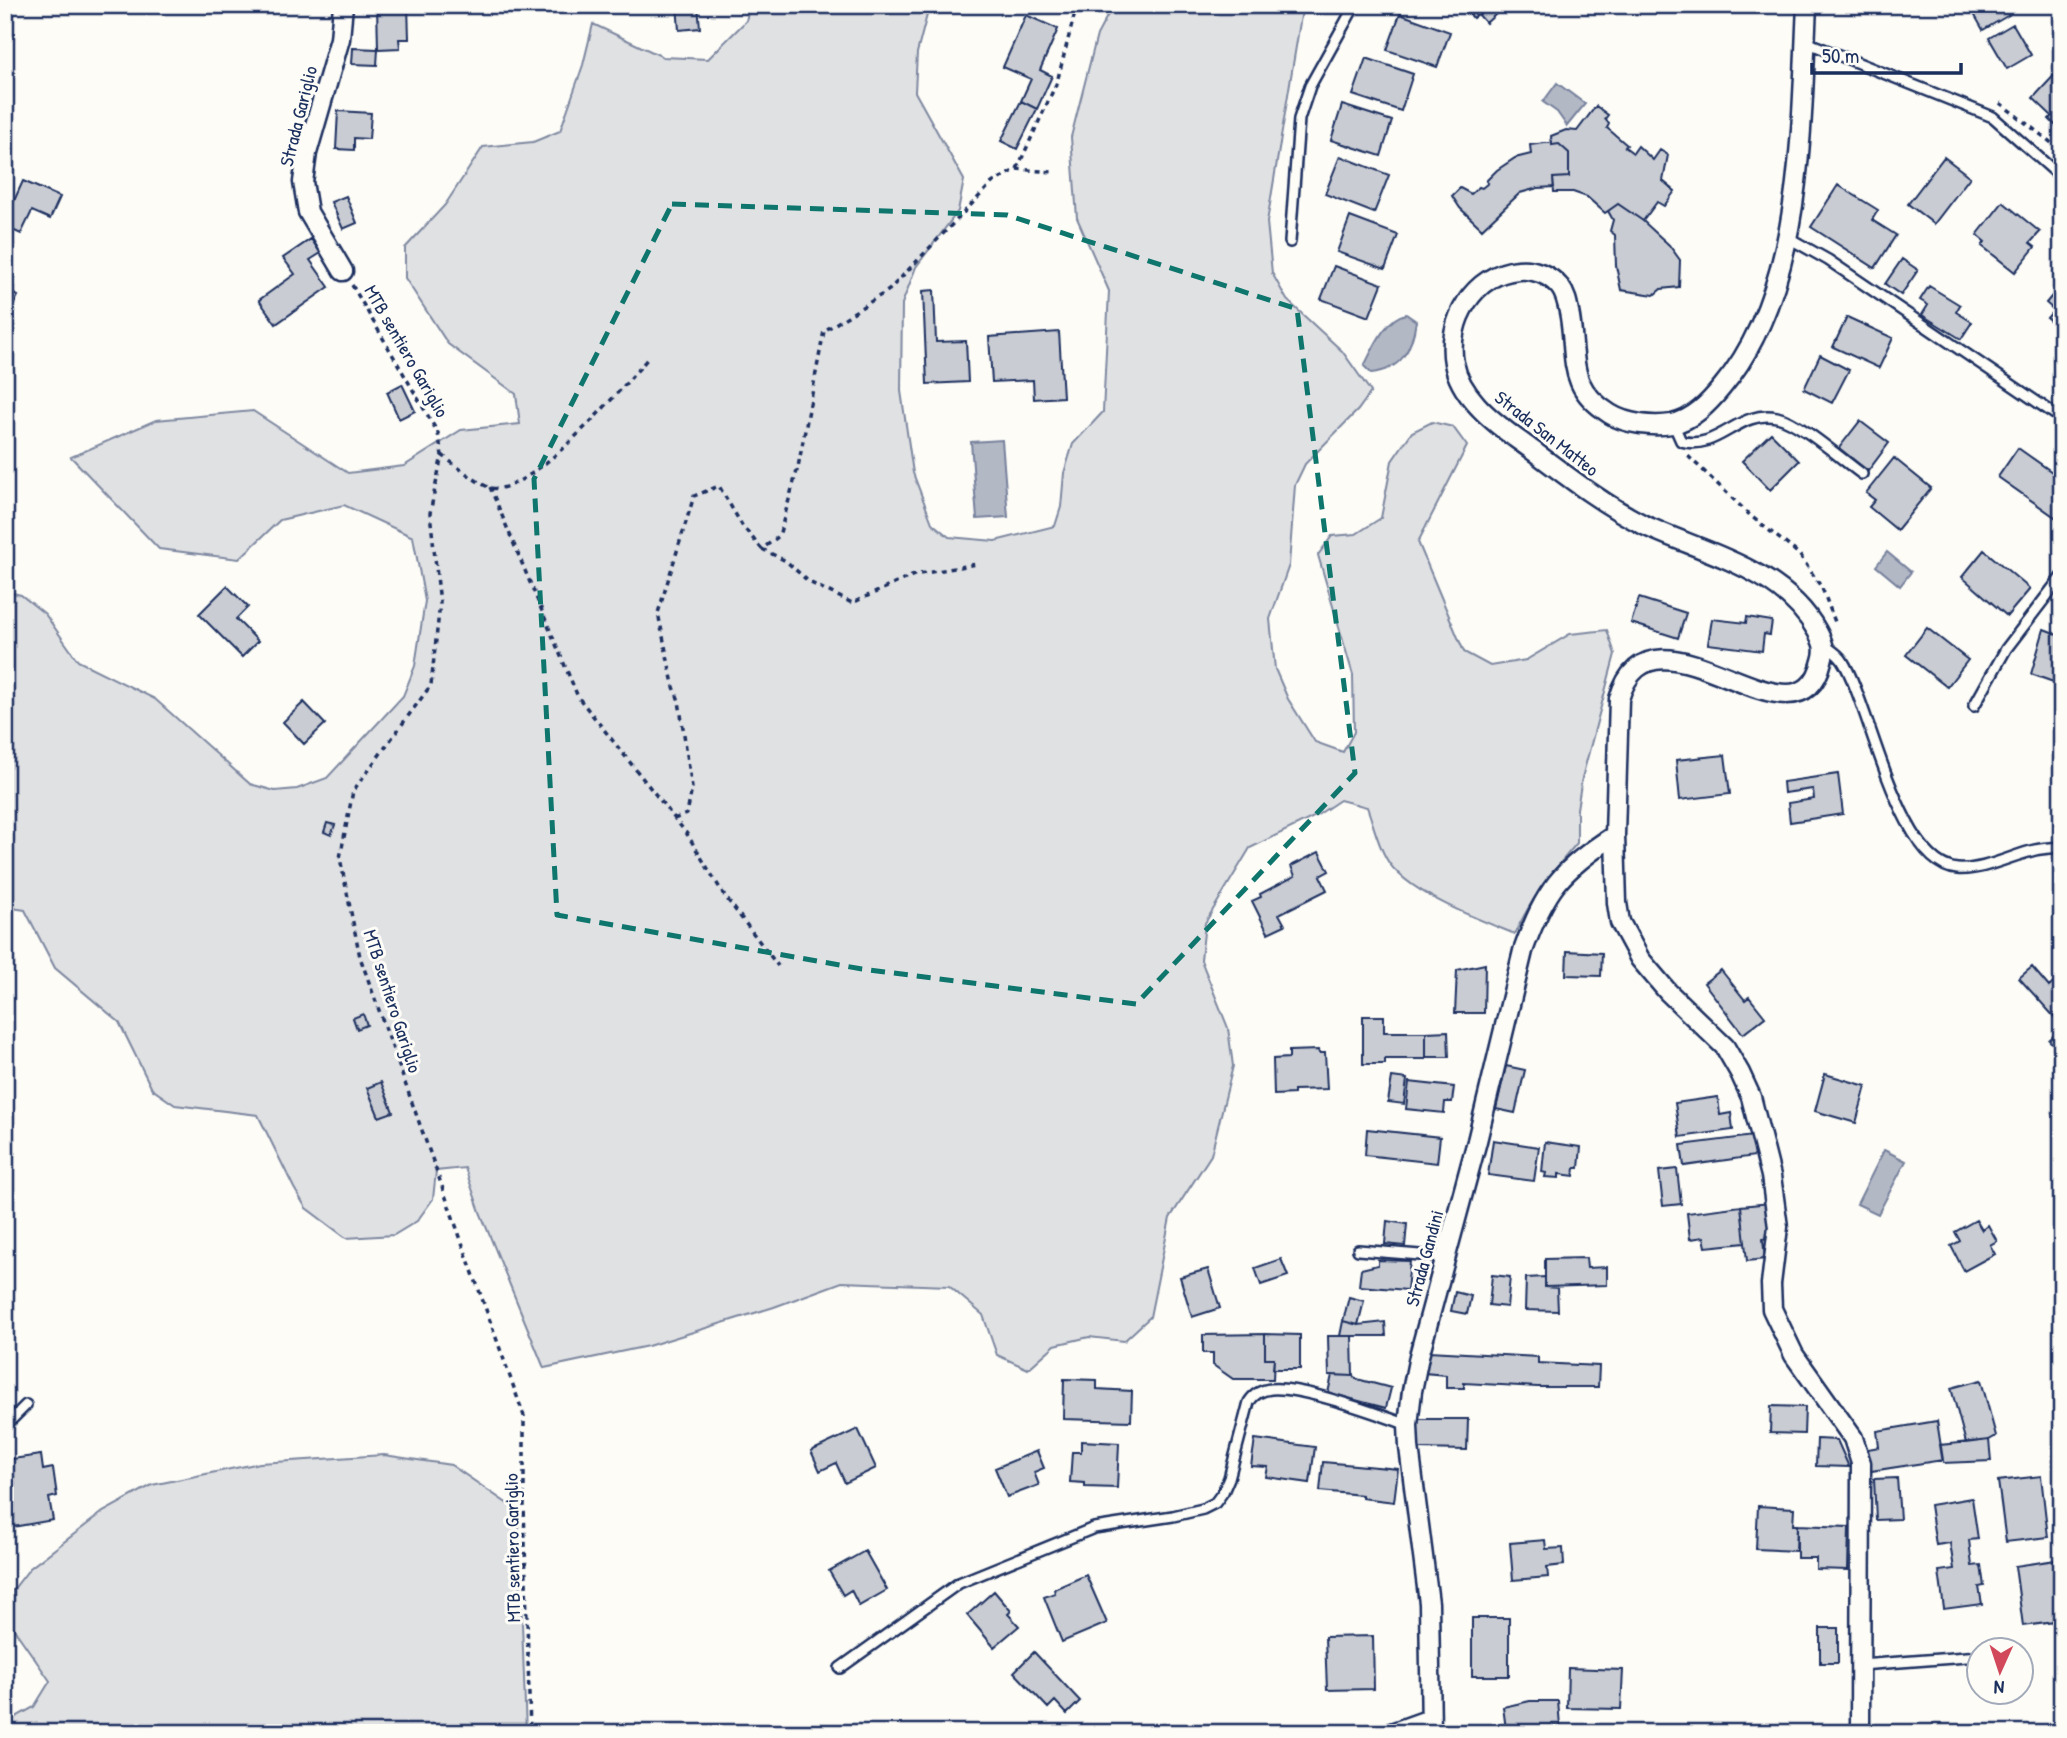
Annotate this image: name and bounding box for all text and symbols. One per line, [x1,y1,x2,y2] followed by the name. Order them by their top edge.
[1812,32,1960,76] scale bar
[1822,41,1859,70] text: 50 m
[273,63,323,169] street label: Strada Gariglio
[359,280,456,422] street label: MTB sentiero Gariglio
[1490,384,1605,482] street label: Strada San Matteo
[358,926,428,1076] street label: MTB sentiero Gariglio
[1399,1207,1449,1309] street label: Strada Gandini
[498,1473,526,1623] street label: MTB sentiero Gariglio
[1966,1636,2036,1706] north arrow
[1993,1675,2005,1701] text: N

